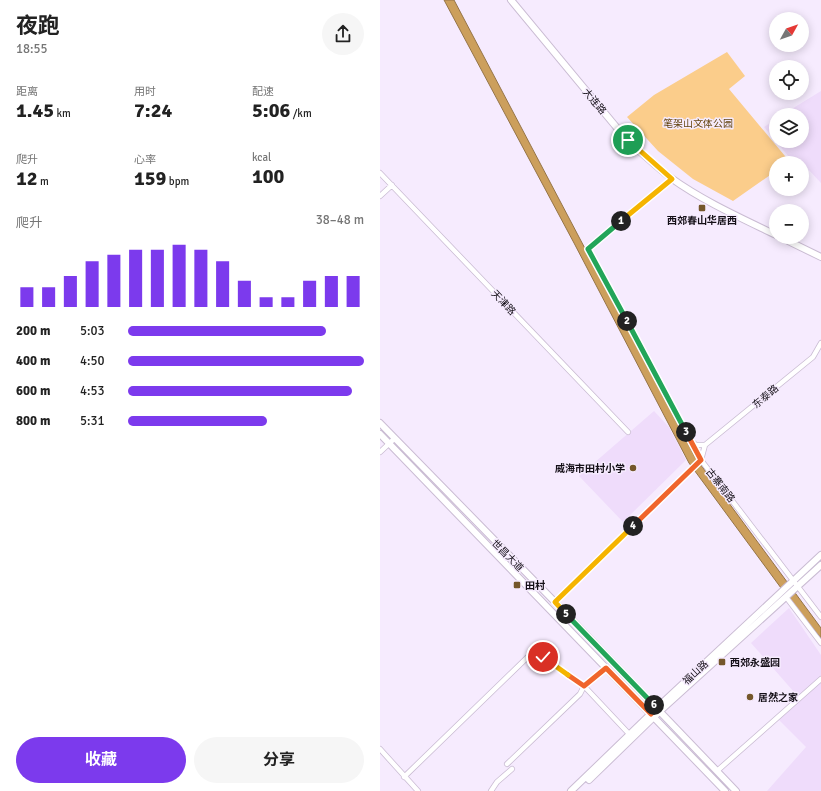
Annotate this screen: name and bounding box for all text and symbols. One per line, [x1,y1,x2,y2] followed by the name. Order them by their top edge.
[16,12,60,39] text: 夜跑
[769,12,809,52] north arrow
[769,12,809,244] map controls
[322,13,364,55] button: share
[16,41,48,57] text: 18:55
[769,60,809,100] button: locate
[16,85,38,98] text: 距离
[134,85,156,98] text: 用时
[252,85,274,98] text: 配速
[580,86,608,117] street label: 大连路
[16,98,54,123] text: 1.45
[134,98,172,123] text: 7:24
[252,98,290,123] text: 5:06
[54,107,71,120] text: km
[290,107,312,120] text: /km
[769,108,809,148] button: layers
[663,118,733,130] park label: 笔架山文体公园
[611,123,645,157] pin
[617,129,639,151] icon: arrive
[252,151,271,164] text: kcal
[16,153,38,166] text: 爬升
[134,153,156,166] text: 心率
[769,156,809,196] button: +
[252,164,284,189] text: 100
[16,166,38,191] text: 12
[134,166,166,191] text: 159
[38,175,49,188] text: m
[166,175,189,188] text: bpm
[697,203,707,213] marker: 西郊春山华居西
[769,204,809,244] button: −
[611,211,631,231] pin: 1
[316,212,364,228] text: 38–48 m
[618,214,624,227] text: 1
[667,214,737,227] place label: 西郊春山华居西
[16,215,42,231] text: 爬升
[489,288,518,318] street label: 天津路
[617,311,637,331] pin: 2
[624,314,630,327] text: 2
[16,323,50,339] text: 200 m
[80,323,105,339] text: 5:03
[16,353,50,369] text: 400 m
[80,353,105,369] text: 4:50
[16,383,50,399] text: 600 m
[80,383,105,399] text: 4:53
[750,383,781,411] street label: 东泰路
[16,413,50,429] text: 800 m
[80,413,105,429] text: 5:31
[676,422,696,442] pin: 3
[683,425,689,438] text: 3
[555,462,625,475] place label: 威海市田村小学
[628,463,638,473] marker: 威海市田村小学
[703,466,737,505] street label: 古寨南路
[623,516,643,536] pin: 4
[630,519,636,532] text: 4
[489,537,526,574] street label: 世昌大道
[525,579,545,592] place label: 田村
[512,580,522,590] marker: 田村
[556,604,576,624] pin: 5
[563,607,569,620] text: 5
[526,640,560,674] pin
[532,646,554,668] icon: check
[730,656,780,669] place label: 西郊永盛园
[717,657,727,667] marker: 西郊永盛园
[681,658,711,687] street label: 福山路
[758,691,798,704] place label: 居然之家
[745,692,755,702] marker: 居然之家
[644,695,664,715] pin: 6
[651,698,657,711] text: 6
[16,737,186,783] button: 收藏
[194,737,364,783] button: 分享

